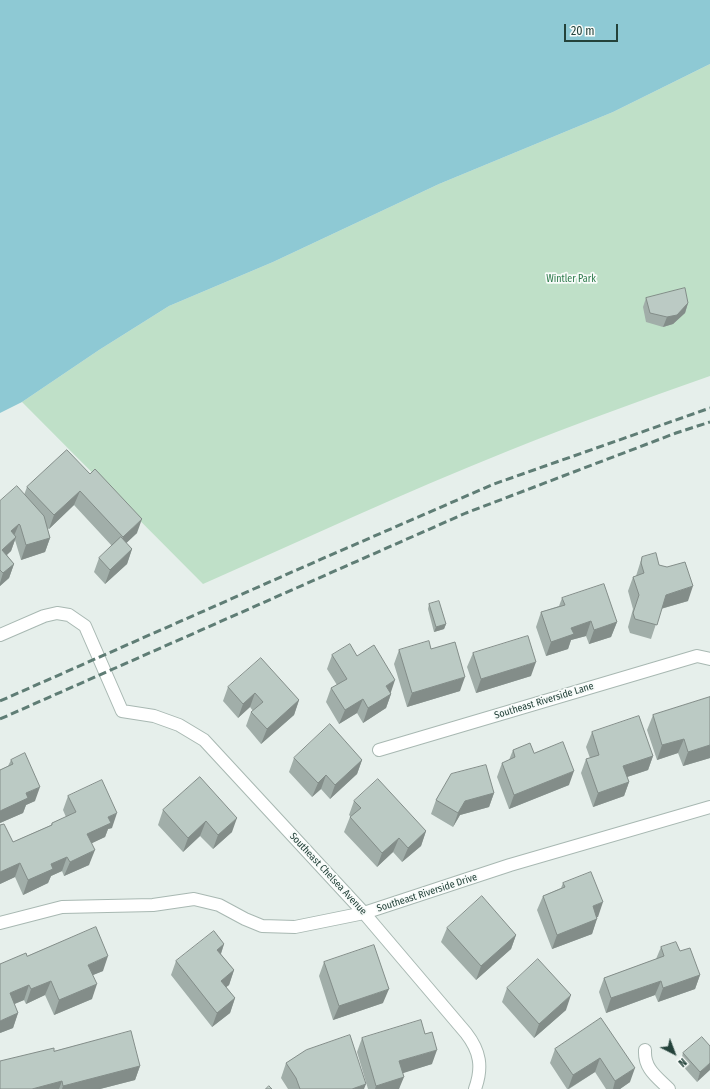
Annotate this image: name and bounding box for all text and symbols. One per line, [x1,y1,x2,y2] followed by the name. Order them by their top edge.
[566,16,620,42] scale bar
[571,24,595,38] text: 20 m
[546,273,596,285] park label: Wintler Park
[493,680,595,722] street label: Southeast Riverside Lane
[287,830,369,918] street label: Southeast Chelsea Avenue
[375,871,479,915] street label: Southeast Riverside Drive
[654,1033,694,1073] north arrow
[676,1055,689,1069] text: N

